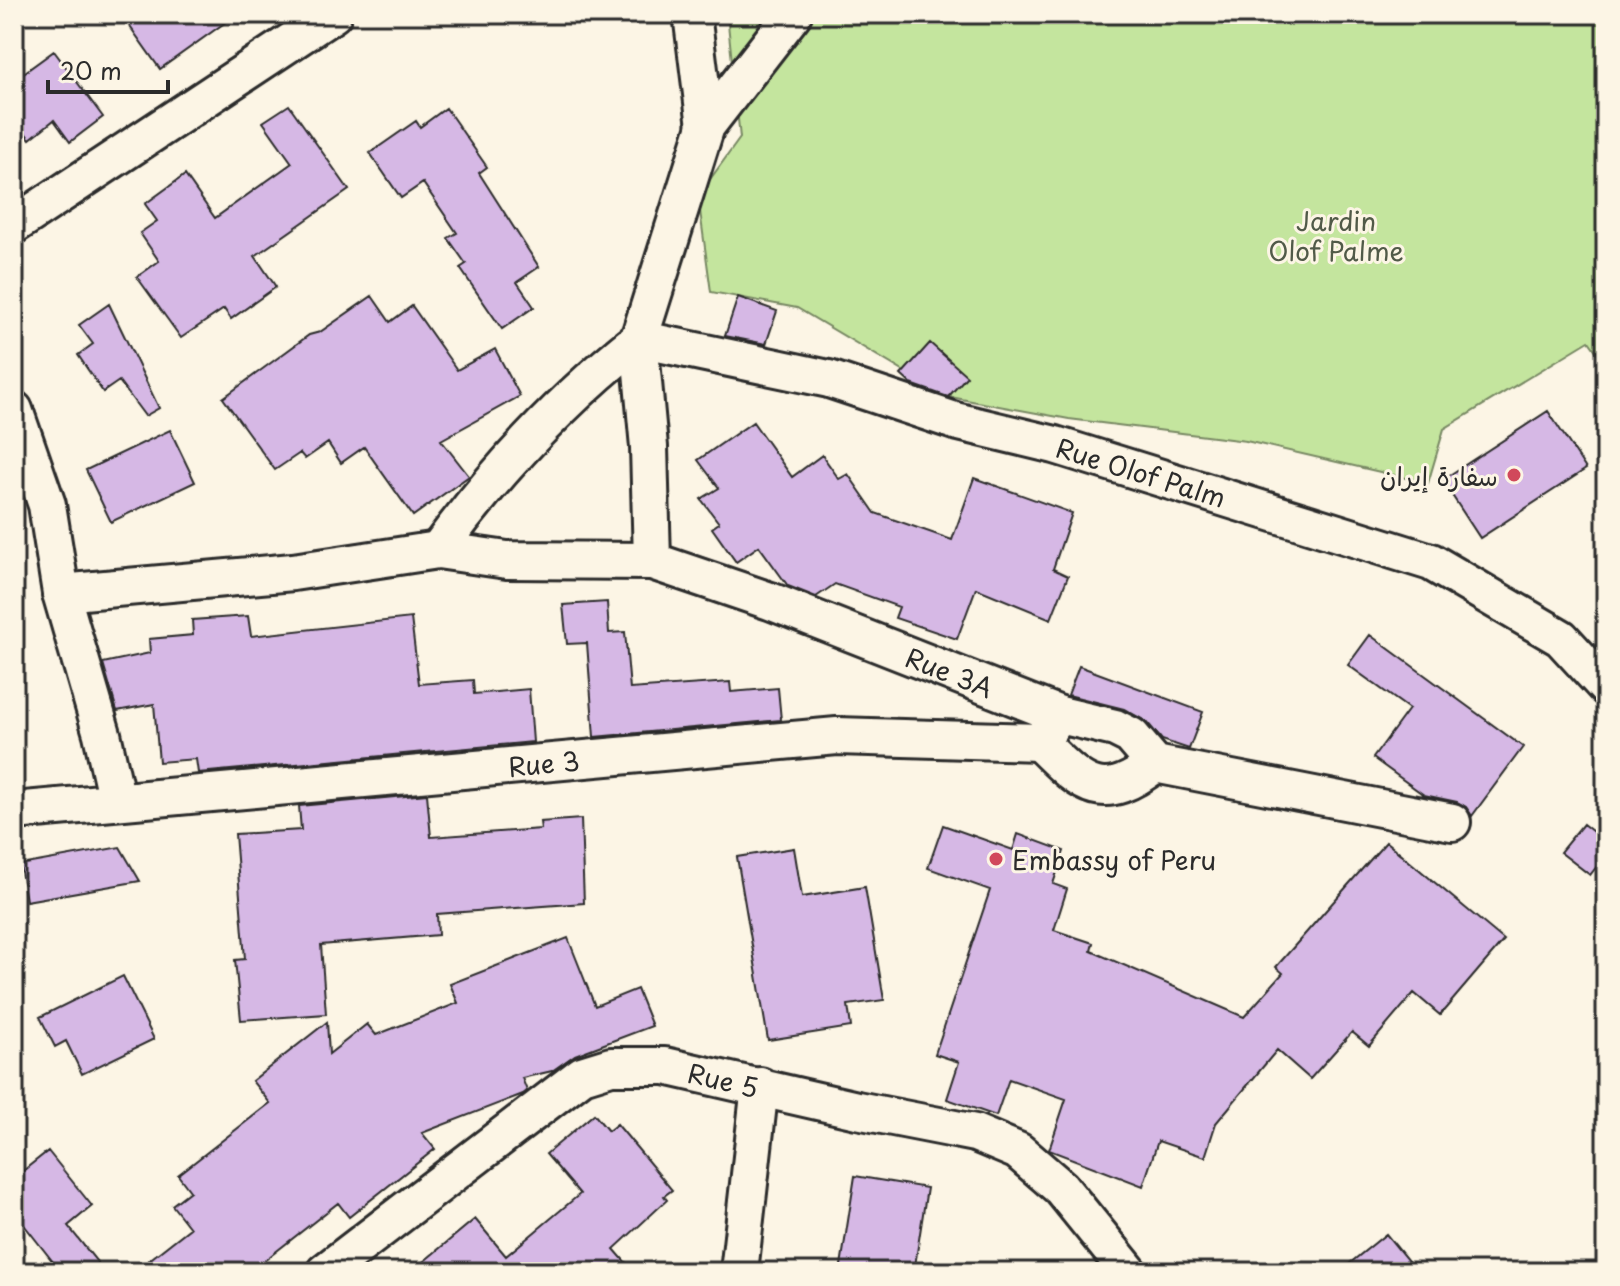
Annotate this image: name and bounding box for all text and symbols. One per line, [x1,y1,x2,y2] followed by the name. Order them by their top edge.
[48,44,168,94] scale bar
[60,52,122,88] text: 20 m
[1268,201,1404,270] park label: Jardin Olof Palme
[1051,427,1231,517] street label: Rue Olof Palm
[1380,456,1498,495] place label: سفارة إيران
[1505,466,1523,484] marker: سفارة إيران
[900,637,999,706] street label: Rue 3A
[506,740,581,785] street label: Rue 3
[1012,840,1216,879] place label: Embassy of Peru
[987,850,1005,868] marker: Embassy of Peru
[684,1052,762,1106] street label: Rue 5

